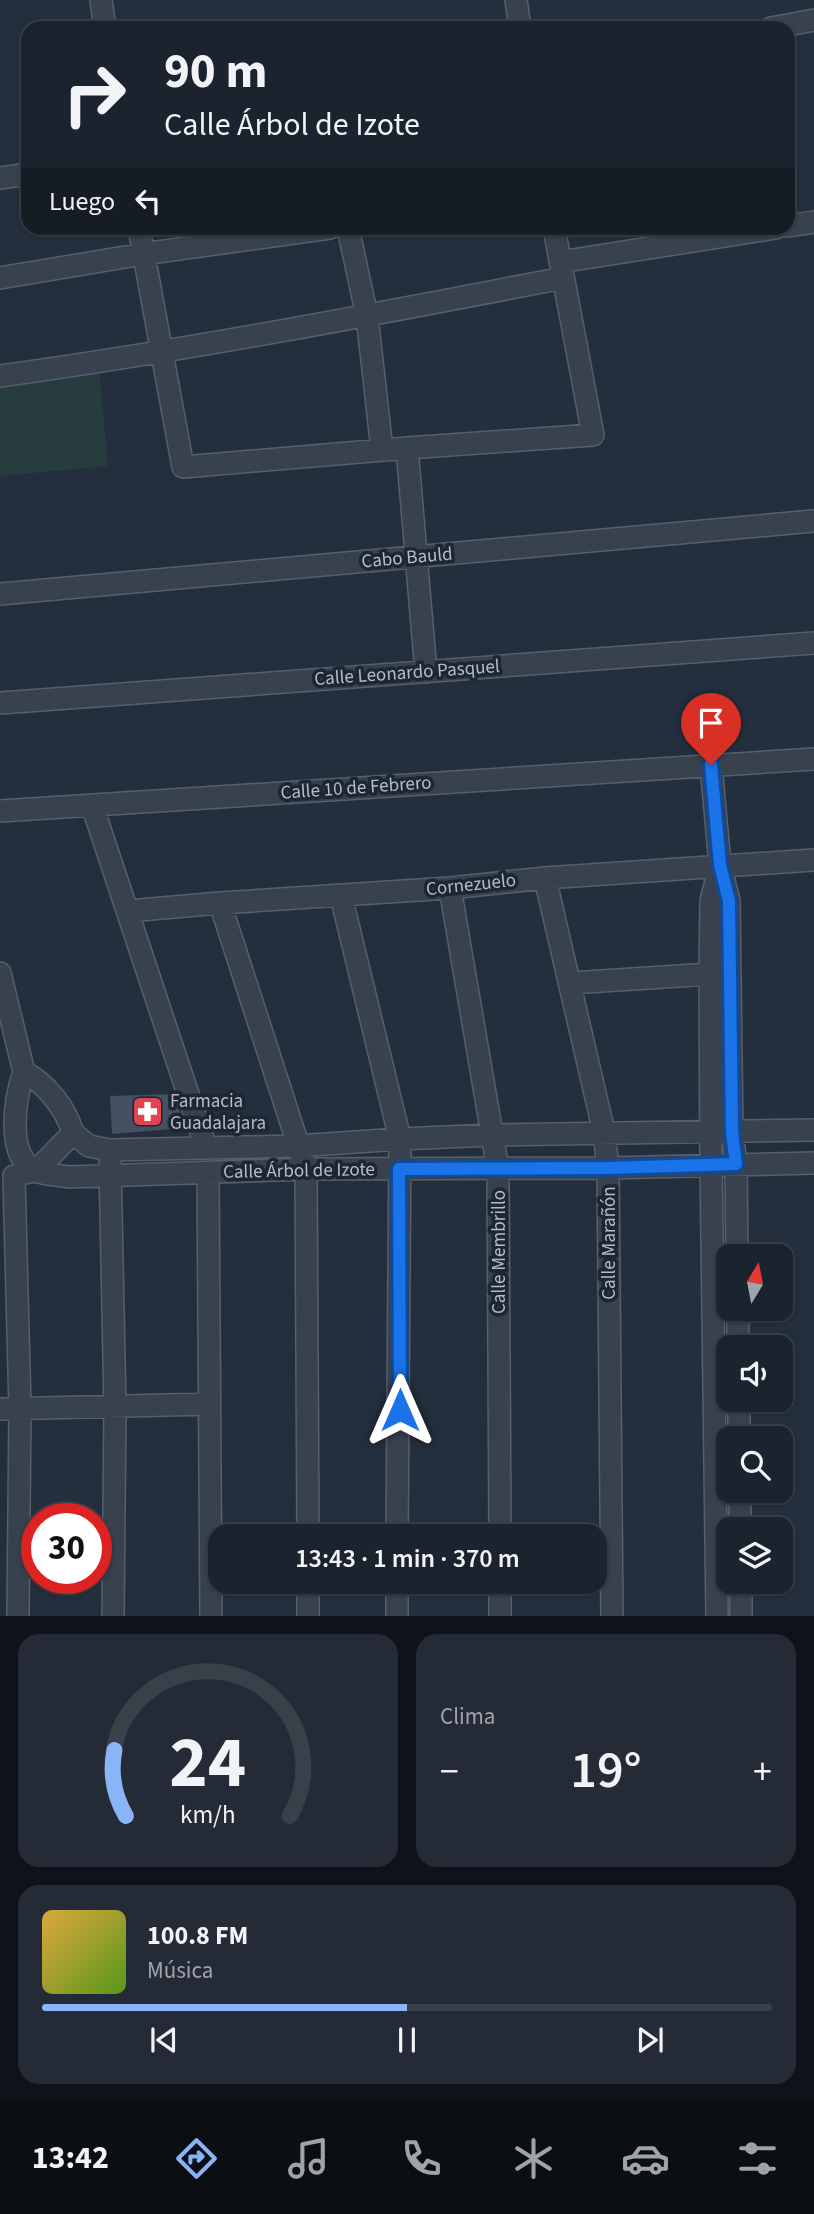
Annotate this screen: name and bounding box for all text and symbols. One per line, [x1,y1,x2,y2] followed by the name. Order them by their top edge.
[164,37,268,107] text: 90 m
[49,49,140,140] icon: right
[164,102,420,148] text: Calle Árbol de Izote
[129,182,167,220] icon: left
[49,183,115,220] text: Luego
[360,541,454,575] street label: Cabo Bauld
[313,653,501,693] street label: Calle Leonardo Pasquel
[681,693,741,765] pin
[692,704,730,742] icon: arrive
[280,769,432,807] street label: Calle 10 de Febrero
[425,867,517,903] street label: Cornezuelo
[170,1088,266,1137] place label: Farmacia Guadalajara
[130,1095,164,1129] pharmacy icon: Farmacia Guadalajara
[223,1156,375,1186] street label: Calle Árbol de Izote
[596,1186,623,1300] street label: Calle Marañón
[486,1190,513,1314] street label: Calle Membrillo
[716,1244,793,1321] north arrow
[716,1244,793,1594] map controls
[716,1335,793,1412] button: sound
[363,1373,437,1447] position arrow
[716,1426,793,1503] button: search
[21,1503,112,1594] speed limit sign: 30
[716,1517,793,1594] button: layers
[295,1540,520,1577] text: 13:43 · 1 min · 370 m
[440,1700,495,1733] text: Clima
[170,1712,246,1816] text: 24
[570,1734,642,1808] text: 19°
[440,1745,459,1799] text: −
[753,1745,772,1799] text: +
[180,1797,236,1833] text: km/h
[147,1917,248,1954] text: 100.8 FM
[147,1954,213,1987] text: Música
[145,2021,183,2059] icon: previous
[388,2021,426,2059] icon: pause
[631,2021,669,2059] icon: next
[172,2134,221,2183] icon: directions
[284,2134,333,2183] icon: music
[397,2134,446,2183] icon: phone
[509,2134,558,2183] icon: climate
[621,2134,670,2183] icon: car
[733,2134,782,2183] icon: filters
[32,2135,109,2181] text: 13:42

